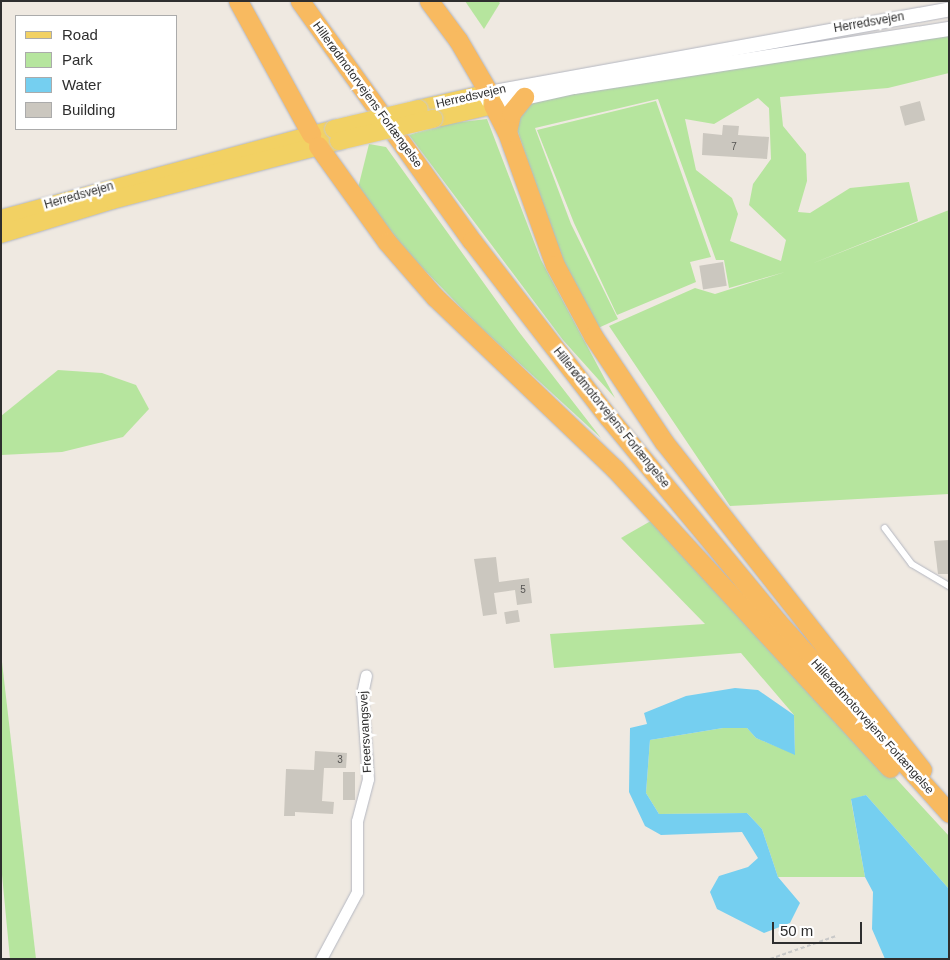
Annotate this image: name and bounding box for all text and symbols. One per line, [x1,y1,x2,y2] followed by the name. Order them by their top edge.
[833,10,905,36] street label: Herredsvejen
[15,15,178,130] legend
[309,19,425,171] street label: Hillerødmotorvejens Forlængelse
[62,26,98,43] text: Road
[62,51,93,68] text: Park
[62,76,101,93] text: Water
[435,82,507,112] street label: Herredsvejen
[62,101,115,118] text: Building
[731,141,737,153] house number: 7
[43,179,115,213] street label: Herredsvejen
[550,345,672,491] street label: Hillerødmotorvejens Forlængelse
[520,584,526,596] house number: 5
[808,657,936,797] street label: Hillerødmotorvejens Forlængelse
[357,691,375,773] street label: Freersvangsvej
[337,754,343,766] house number: 3
[775,912,865,944] scale bar
[780,922,813,939] text: 50 m

